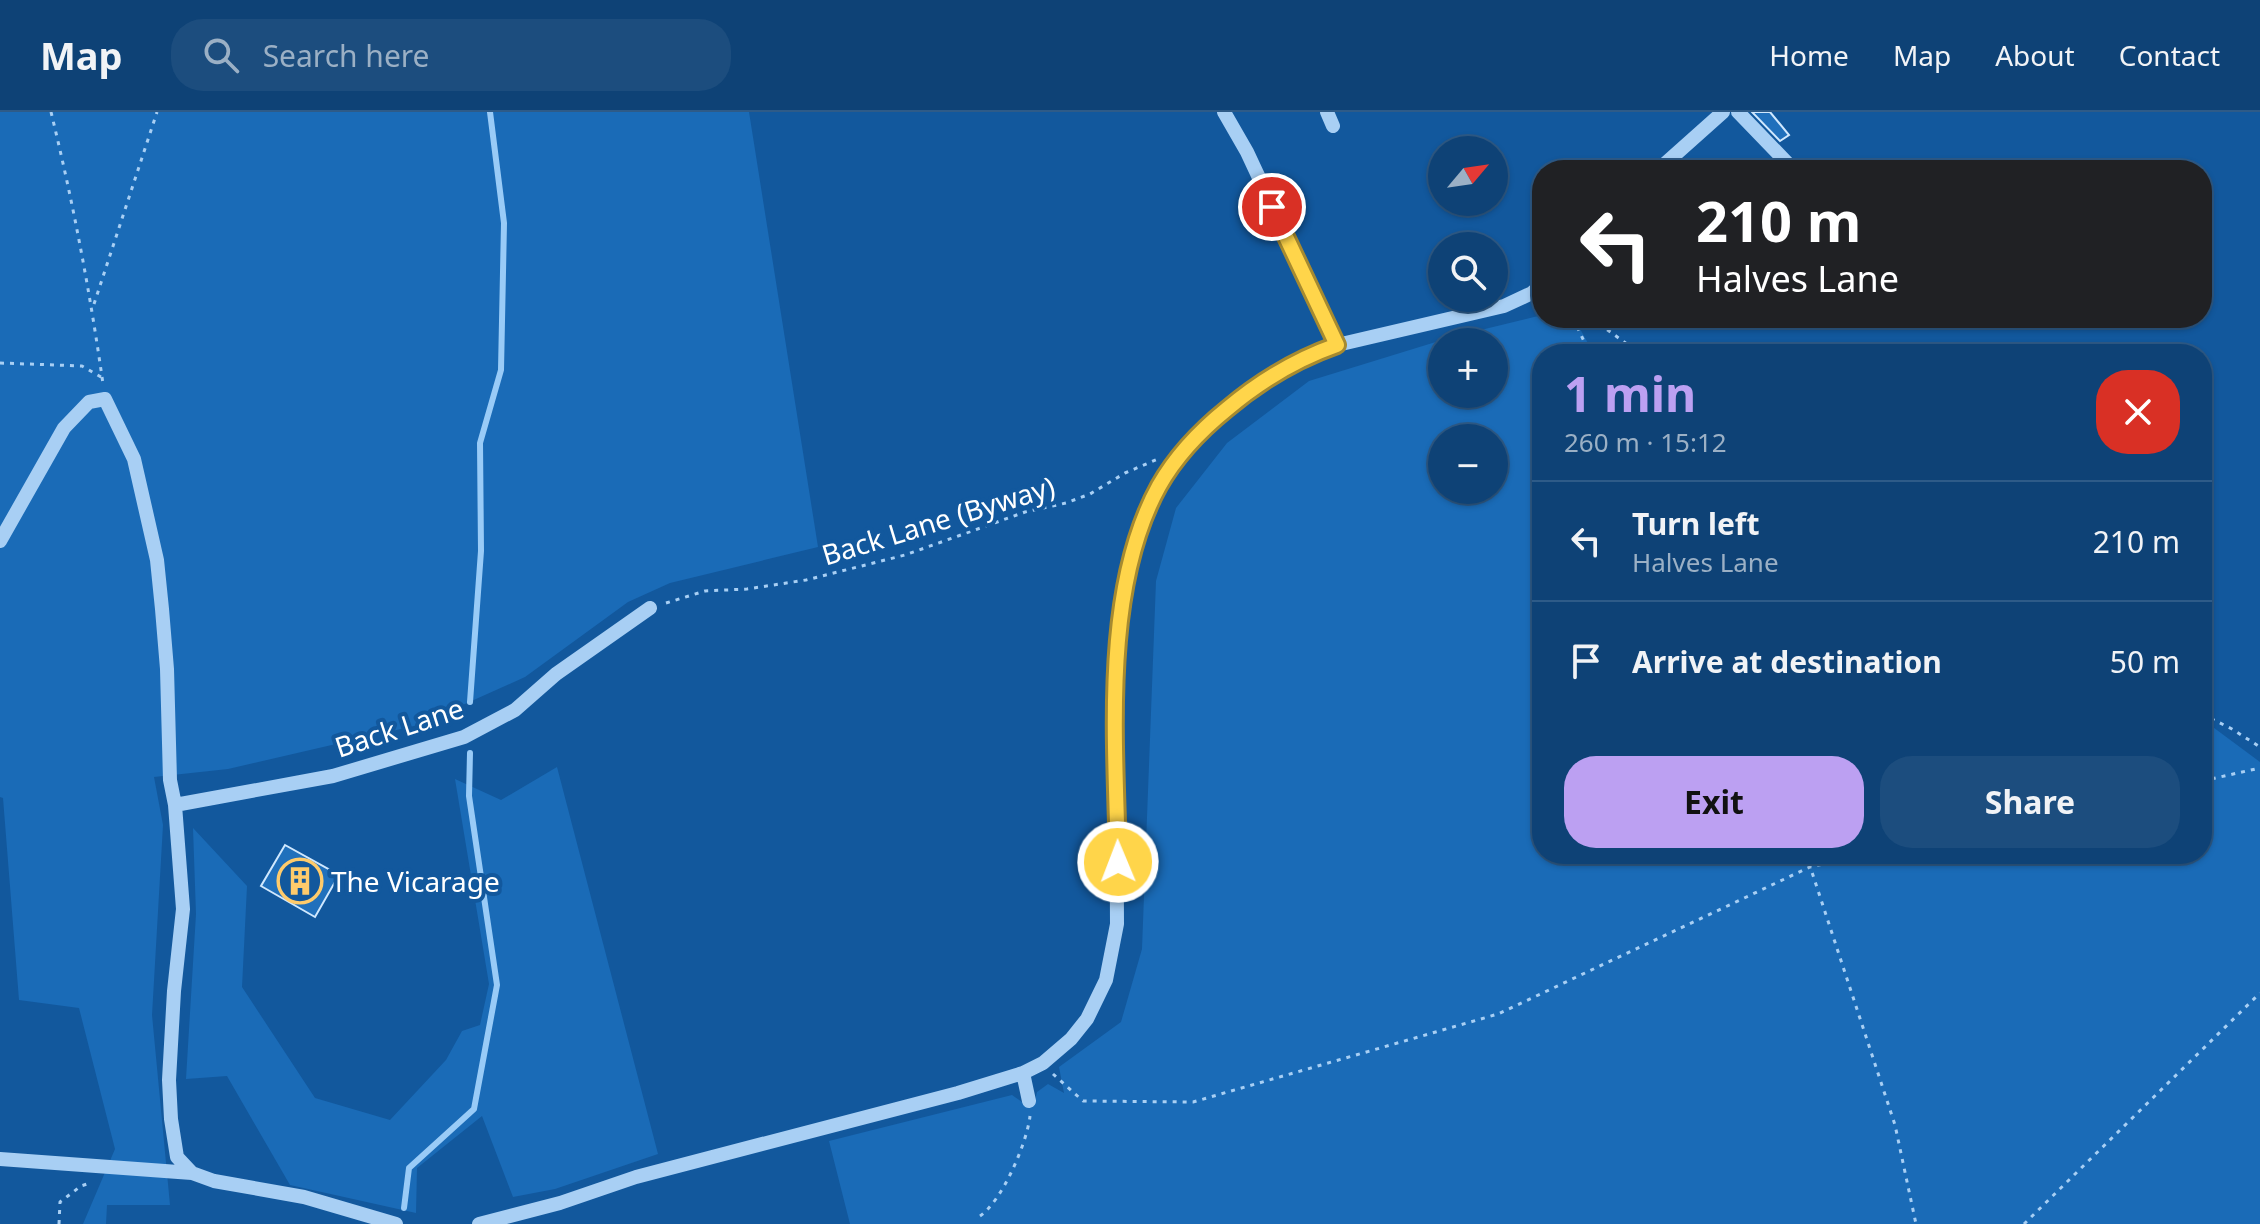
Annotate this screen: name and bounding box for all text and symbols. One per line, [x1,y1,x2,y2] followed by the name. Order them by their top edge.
[171,19,731,91] search box
[40,29,123,81] text: Map
[199,33,243,77] icon: search
[263,35,430,76] text: Search here
[1769,36,1849,74] text: Home
[1893,36,1951,74] text: Map
[1995,36,2075,74] text: About
[2119,36,2220,74] text: Contact
[1428,136,1508,216] north arrow
[1428,136,1508,504] map controls
[1238,173,1306,241] pin
[1696,182,1861,258] text: 210 m
[1250,185,1294,229] icon: arrive
[1564,192,1668,296] icon: left
[1428,232,1508,312] button: search
[1696,254,1899,303] text: Halves Lane
[1428,328,1508,408] button: +
[1564,361,1696,426] text: 1 min
[2096,370,2180,454] button: close
[1428,424,1508,504] button: −
[1564,424,1727,460] text: 260 m · 15:12
[817,467,1059,573] street label: Back Lane (Byway)
[1632,503,1760,544] text: Turn left
[1564,519,1608,563] icon: left
[2093,521,2180,562] text: 210 m
[1632,544,1779,580] text: Halves Lane
[1564,639,1608,683] icon: arrive
[1632,641,1942,682] text: Arrive at destination
[2110,641,2180,682] text: 50 m
[330,688,468,766] street label: Back Lane
[1564,756,1864,848] button: Exit
[1880,756,2180,848] button: Share
[1076,820,1160,904] position arrow
[276,857,324,905] building icon: The Vicarage
[331,862,500,900] place label: The Vicarage

